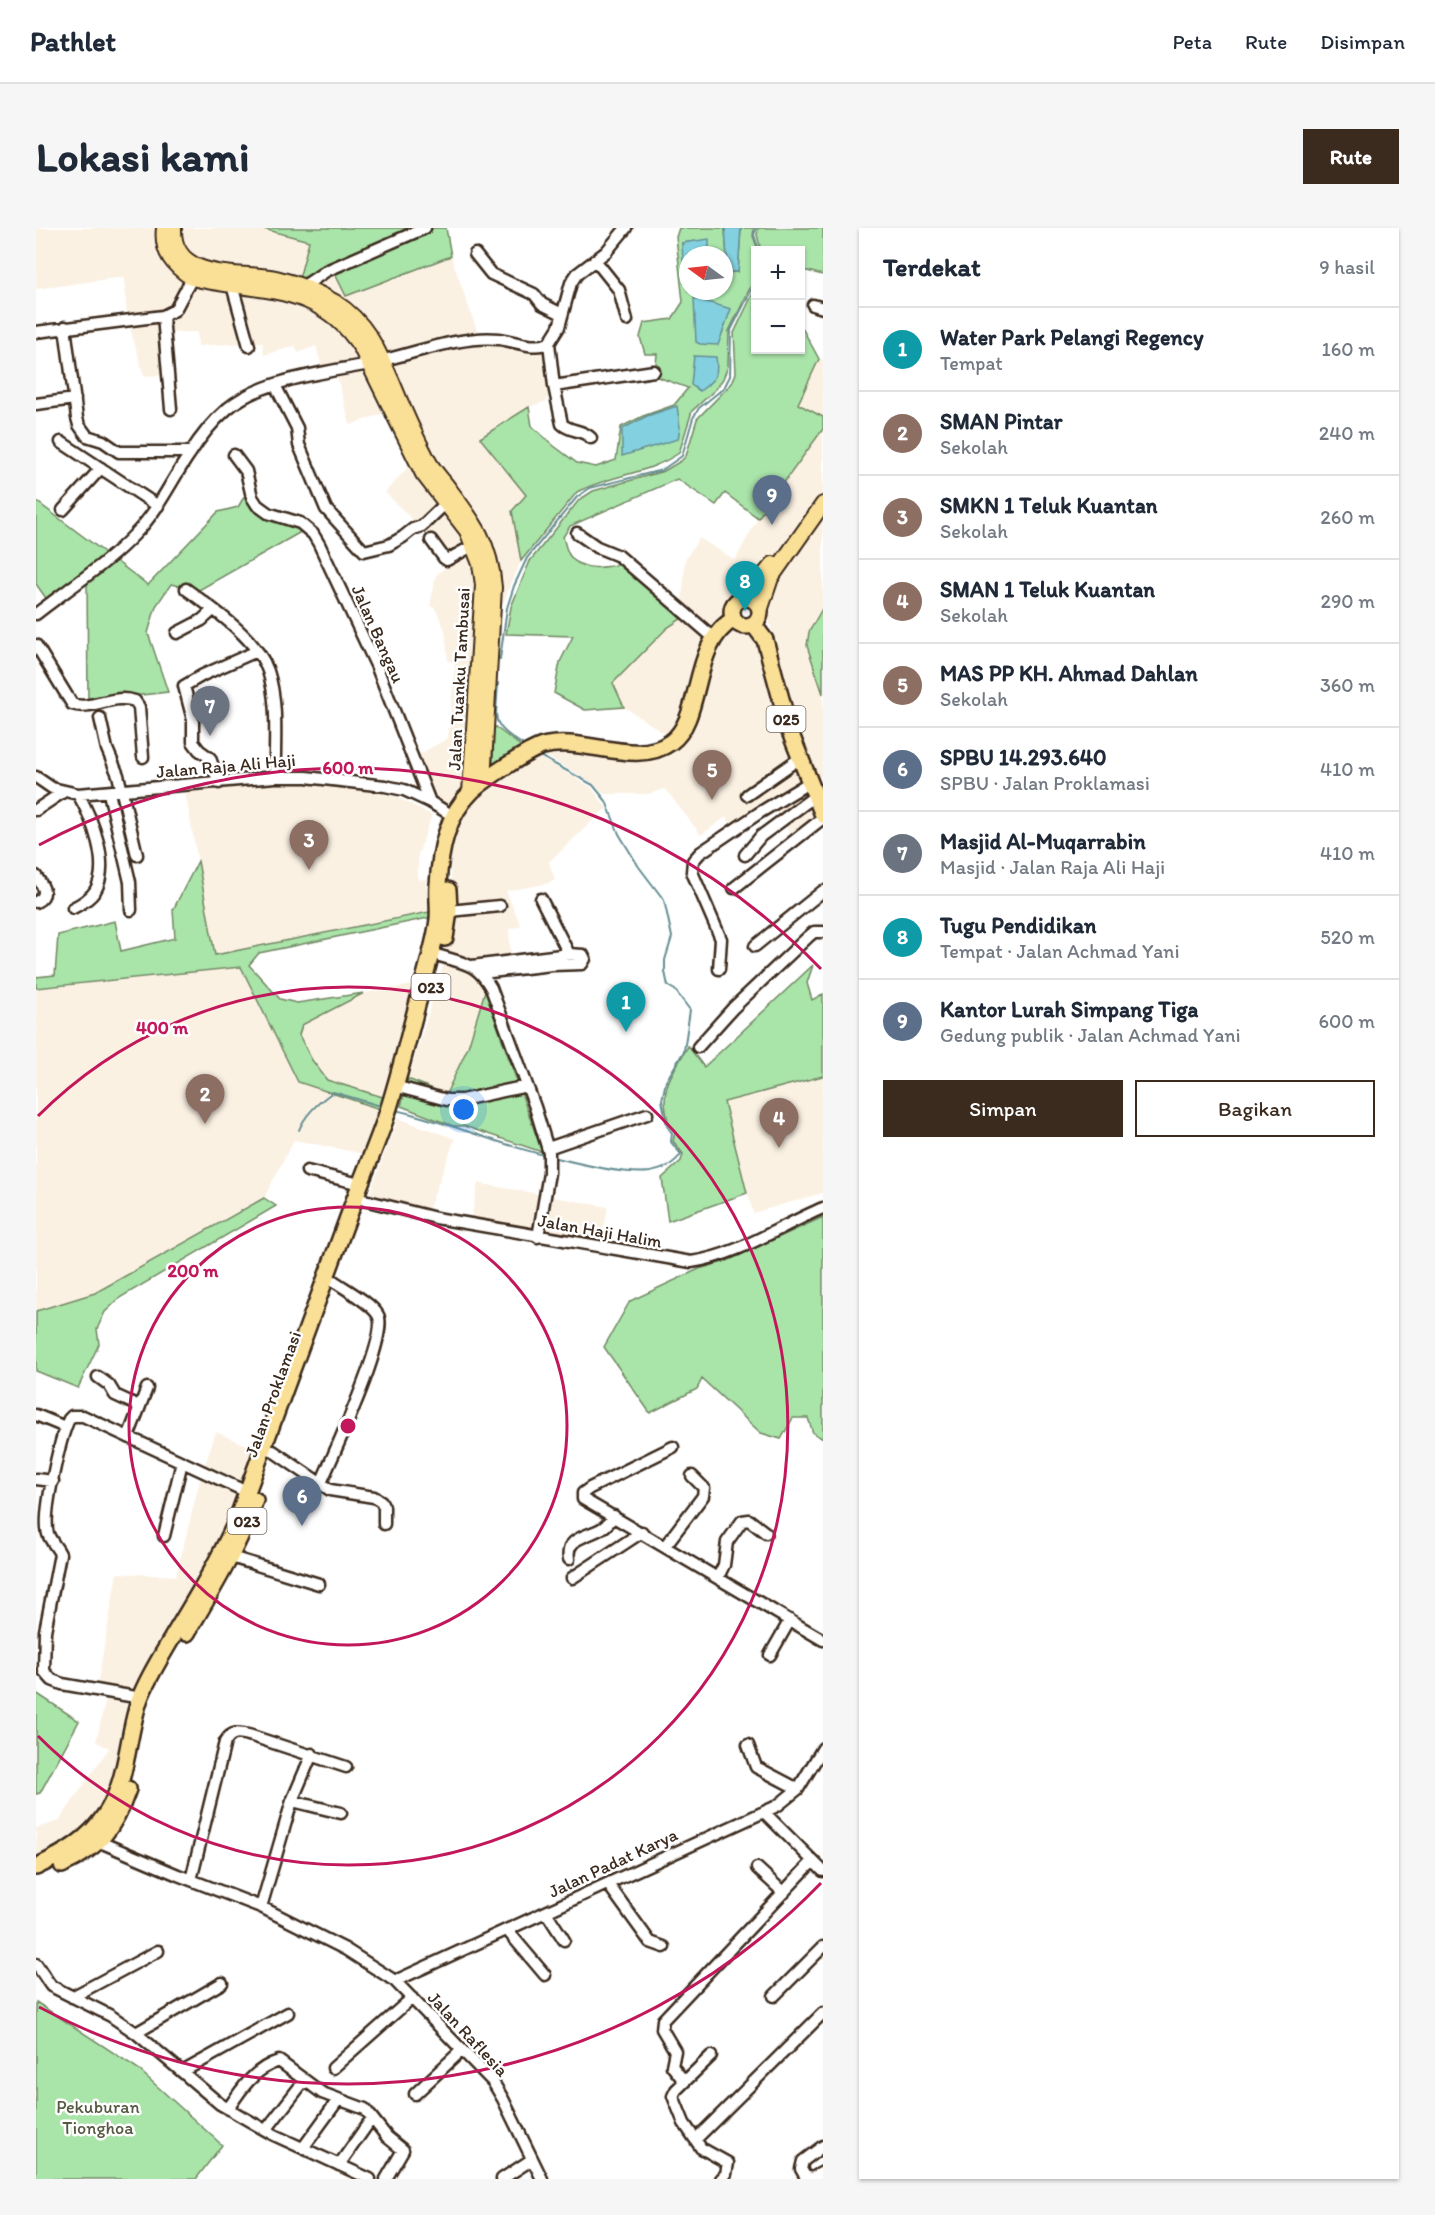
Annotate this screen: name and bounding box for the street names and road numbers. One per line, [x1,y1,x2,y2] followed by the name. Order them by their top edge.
[347,582,409,686] street label: Jalan Bangau
[443,587,475,771] street label: Jalan Tuanku Tambusai
[766,706,806,732] road number: 025
[155,749,297,783] street label: Jalan Raja Ali Haji
[412,974,450,1000] road number: 023
[536,1209,664,1253] street label: Jalan Haji Halim
[240,1328,306,1460] street label: Jalan Proklamasi
[228,1508,266,1534] road number: 023
[545,1823,682,1903] street label: Jalan Padat Karya
[423,1987,513,2082] street label: Jalan Raflesia

